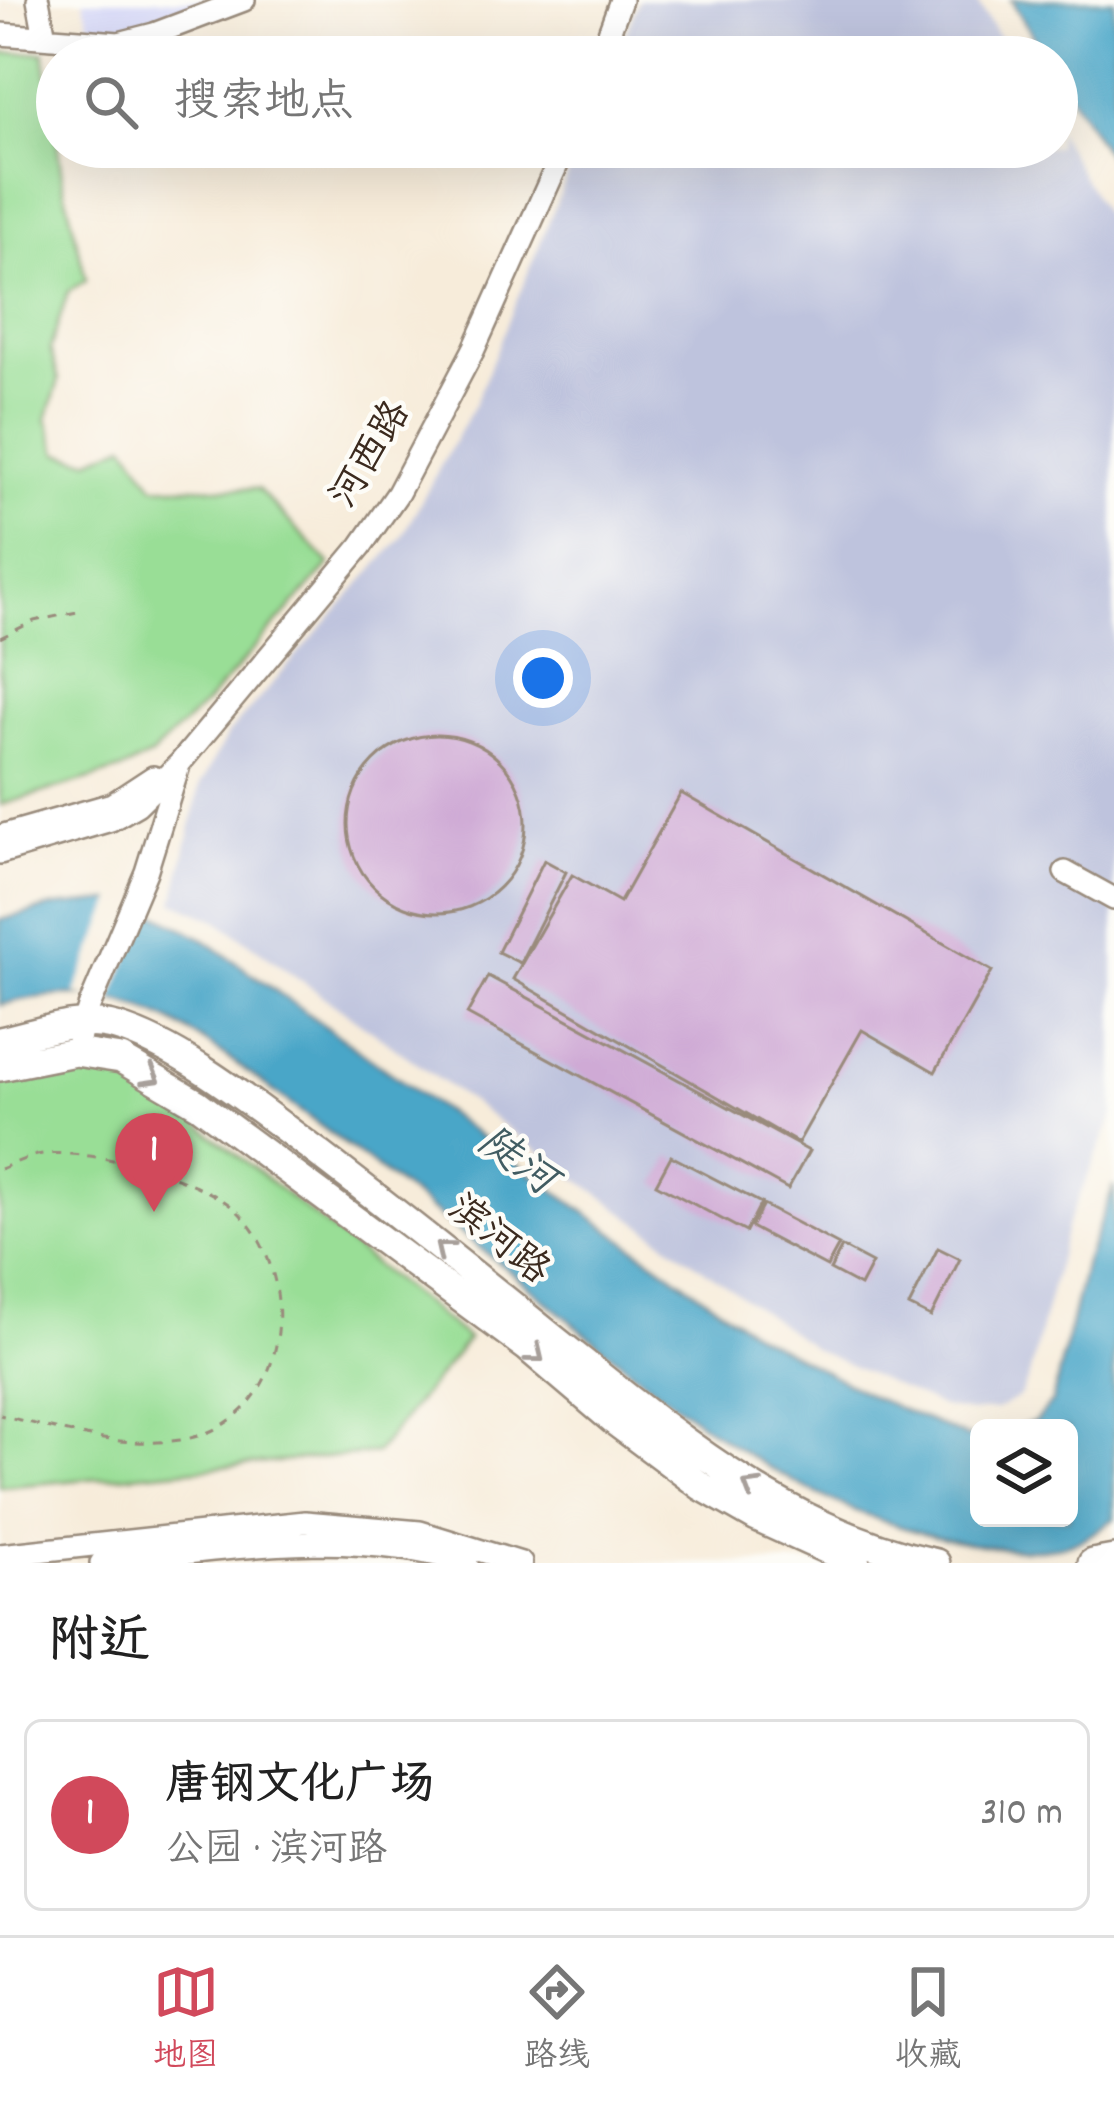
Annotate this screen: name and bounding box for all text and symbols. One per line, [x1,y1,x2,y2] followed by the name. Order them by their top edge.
[36,36,1078,168] search box
[78,69,144,135] icon: search
[174,73,354,137] text: 搜索地点
[319,392,427,520] street label: 河西路
[513,648,573,708] your location
[139,1063,161,1085] one-way arrow
[115,1113,193,1212] pin: 1
[463,1115,571,1216] water label: 陡河
[434,1184,560,1300] street label: 滨河路
[434,1242,456,1263] one-way arrow
[522,1341,544,1362] one-way arrow
[970,1419,1078,1527] map controls
[970,1419,1078,1527] button: layers
[742,1479,764,1501] one-way arrow
[48,1609,150,1681] text: 附近
[165,1756,435,1820] text: 唐钢文化广场
[86,1788,94,1843] text: 1
[980,1788,1063,1843] text: 310 m
[165,1825,387,1880] text: 公园 · 滨河路
[153,1959,219,2082] tab: 地图
[524,1959,590,2082] tab: 路线
[895,1959,961,2082] tab: 收藏

